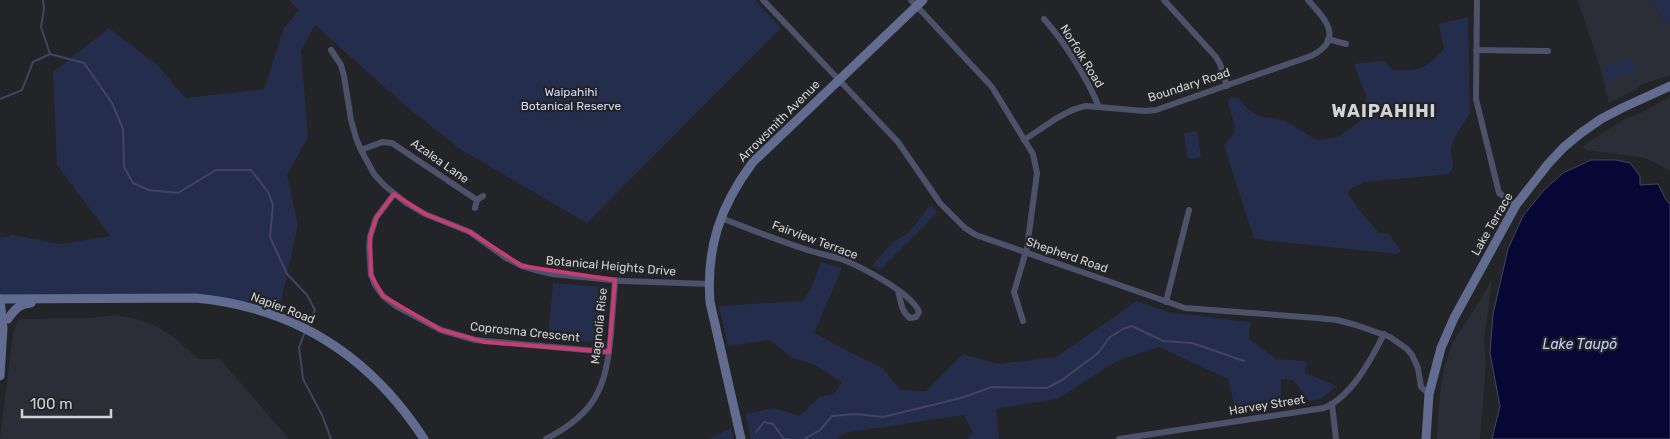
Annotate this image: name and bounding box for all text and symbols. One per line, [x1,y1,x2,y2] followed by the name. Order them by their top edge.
[1057,22,1107,90] street label: Norfolk Road
[1146,65,1232,105] street label: Boundary Road
[735,77,823,165] street label: Arrowsmith Avenue
[521,85,622,113] park label: Waipahihi Botanical Reserve
[1332,100,1436,122] district label: WAIPAHIHI
[408,136,472,186] street label: Azalea Lane
[1468,190,1516,258] street label: Lake Terrace
[770,218,860,262] street label: Fairview Terrace
[1024,234,1110,276] street label: Shepherd Road
[545,253,677,279] street label: Botanical Heights Drive
[588,287,610,365] street label: Magnolia Rise
[249,289,317,327] street label: Napier Road
[469,319,581,345] street label: Coprosma Crescent
[1543,336,1617,353] water label: Lake Taupō
[22,386,111,418] scale bar
[1228,392,1306,418] street label: Harvey Street
[30,395,72,413] text: 100 m

